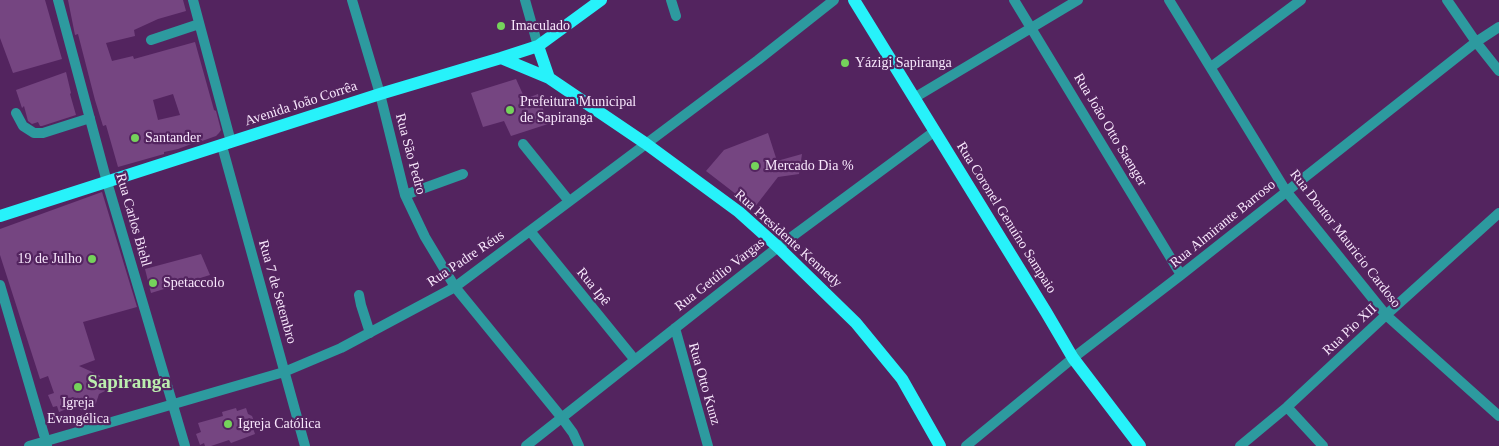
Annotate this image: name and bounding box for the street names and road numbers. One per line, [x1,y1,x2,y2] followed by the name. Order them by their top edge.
[1070,71,1150,189] street label: Rua João Otto Saenger
[243,78,359,130] street label: Avenida João Corrêa
[391,112,429,196] street label: Rua São Pedro
[952,139,1060,297] street label: Rua Coronel Genuíno Sampaio
[1286,167,1404,311] street label: Rua Doutor Mauricio Cardoso
[112,171,154,269] street label: Rua Carlos Biehl
[1167,176,1279,272] street label: Rua Almirante Barroso
[731,186,845,292] street label: Rua Presidente Kennedy
[424,227,508,291] street label: Rua Padre Réus
[672,235,768,315] street label: Rua Getúlio Vargas
[254,238,300,346] street label: Rua 7 de Setembro
[573,265,613,309] street label: Rua Ipê
[1320,301,1380,359] street label: Rua Pio XII
[684,341,724,427] street label: Rua Otto Kunz

